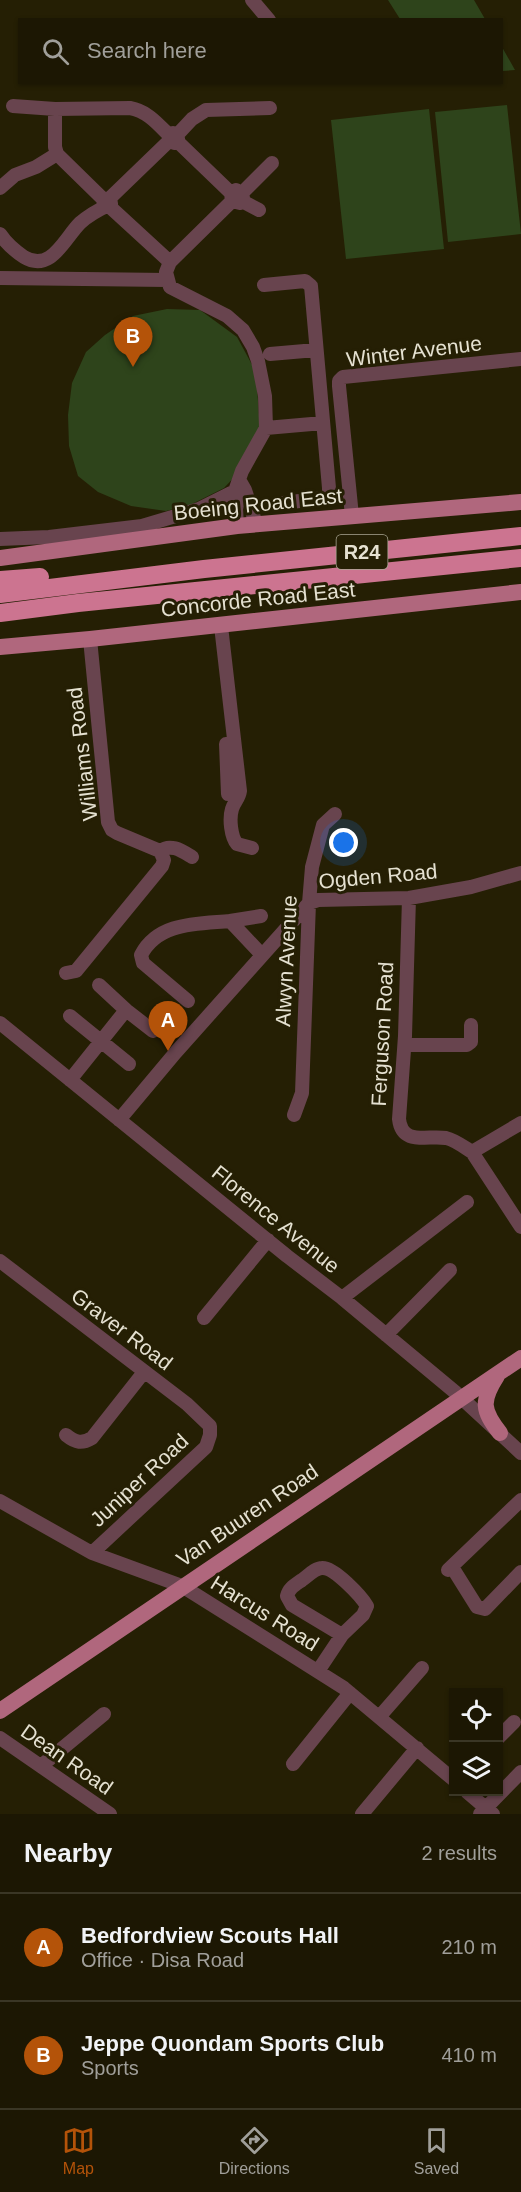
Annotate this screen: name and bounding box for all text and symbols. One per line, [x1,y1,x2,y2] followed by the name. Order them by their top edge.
[18,18,503,84] search box
[39,35,72,68] icon: search
[87,38,207,63] text: Search here
[114,318,152,367] pin: B
[345,331,483,371] street label: Winter Avenue
[173,484,344,524] street label: Boeing Road East
[336,535,388,569] road number: R24
[160,577,356,621] street label: Concorde Road East
[62,686,102,822] street label: Williams Road
[329,828,358,857] your location
[318,859,438,893] street label: Ogden Road
[271,895,301,1027] street label: Alwyn Avenue
[367,961,397,1107] street label: Ferguson Road
[148,1002,188,1051] pin: A
[208,1161,344,1277] street label: Florence Avenue
[67,1284,177,1374] street label: Graver Road
[85,1429,193,1531] street label: Juniper Road
[172,1459,322,1571] street label: Van Buuren Road
[207,1571,323,1655] street label: Harcus Road
[449,1688,503,1796] map controls
[449,1688,503,1742] button: locate
[17,1719,117,1799] street label: Dean Road
[449,1742,503,1796] button: layers
[24,1838,112,1868] text: Nearby
[421,1842,497,1864] text: 2 results
[81,1923,339,1948] text: Bedfordview Scouts Hall
[36,1936,51,1958] text: A
[441,1936,497,1958] text: 210 m
[81,1949,244,1971] text: Office · Disa Road
[81,2031,384,2056] text: Jeppe Quondam Sports Club
[36,2044,51,2066] text: B
[441,2044,497,2066] text: 410 m
[81,2057,139,2079] text: Sports
[62,2124,95,2178] tab: Map
[219,2124,290,2178] tab: Directions
[414,2124,459,2178] tab: Saved

